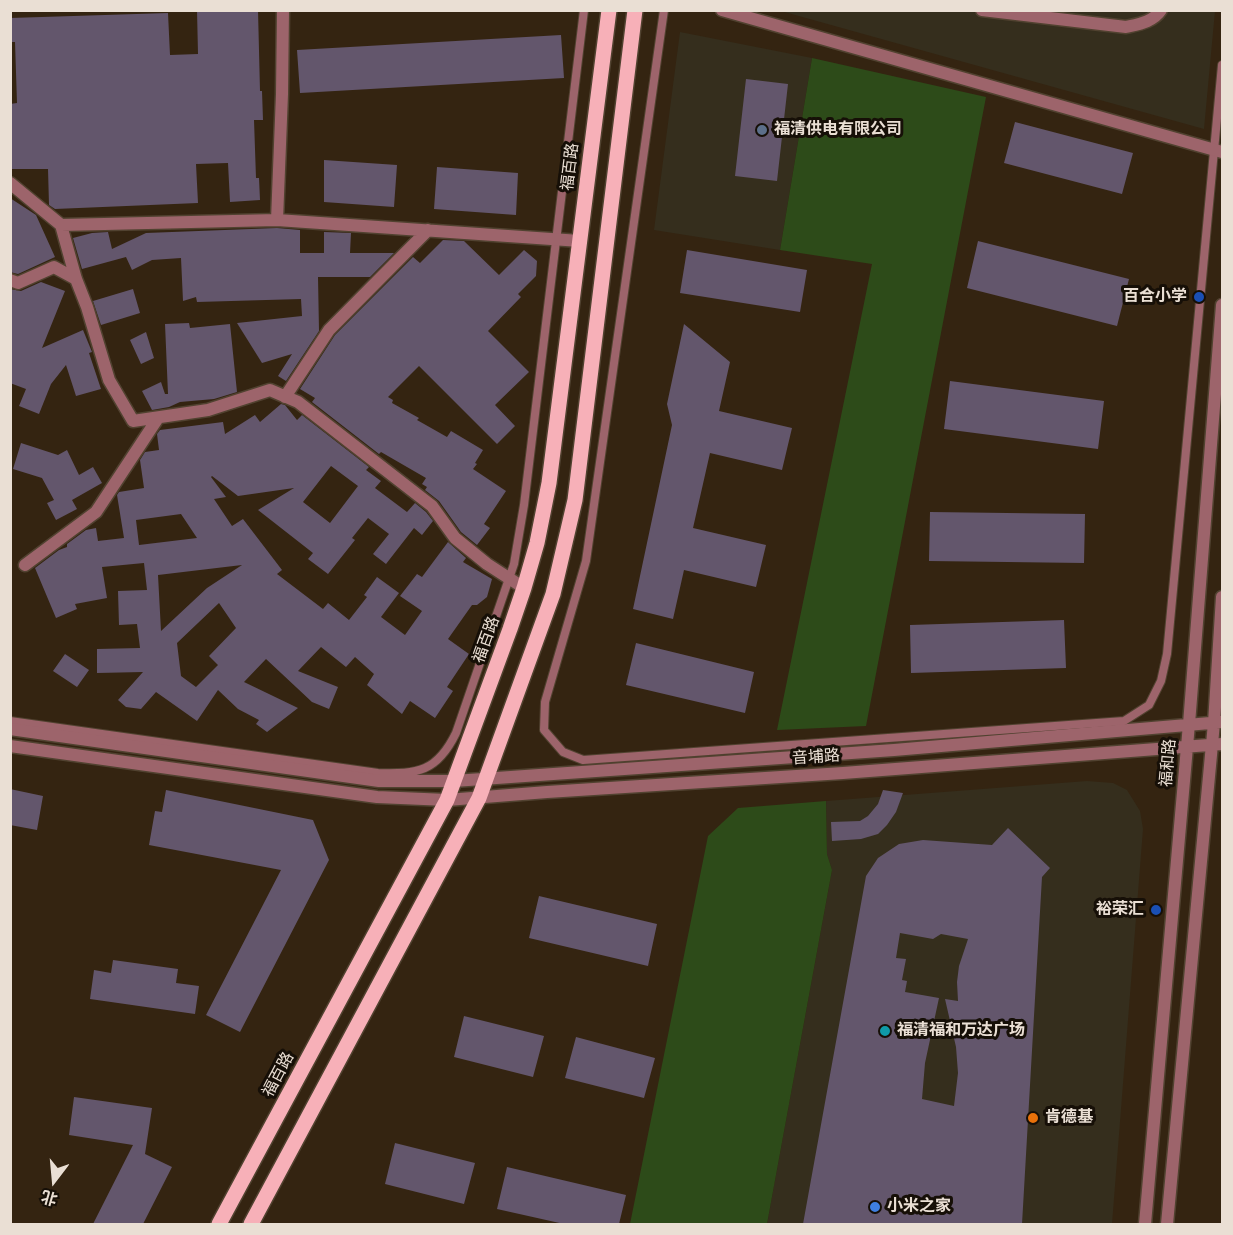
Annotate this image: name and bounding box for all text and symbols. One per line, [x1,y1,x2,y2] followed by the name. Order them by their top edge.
[774,120,902,140] place label: 福清供电有限公司
[755,123,769,137] marker: 福清供电有限公司
[559,142,583,192] street label: 福百路
[1123,287,1187,307] place label: 百合小学
[1192,290,1206,304] marker: 百合小学
[470,614,504,666] street label: 福百路
[1157,738,1181,788] street label: 福和路
[791,747,841,769] street label: 音埔路
[1096,900,1144,920] place label: 裕荣汇
[1149,903,1163,917] marker: 裕荣汇
[897,1021,1025,1041] place label: 福清福和万达广场
[878,1024,892,1038] marker: 福清福和万达广场
[259,1049,299,1101] street label: 福百路
[1045,1108,1093,1128] place label: 肯德基
[1026,1111,1040,1125] marker: 肯德基
[24,1151,84,1211] north arrow
[38,1185,60,1212] text: 北
[887,1197,951,1217] place label: 小米之家
[868,1200,882,1214] marker: 小米之家

